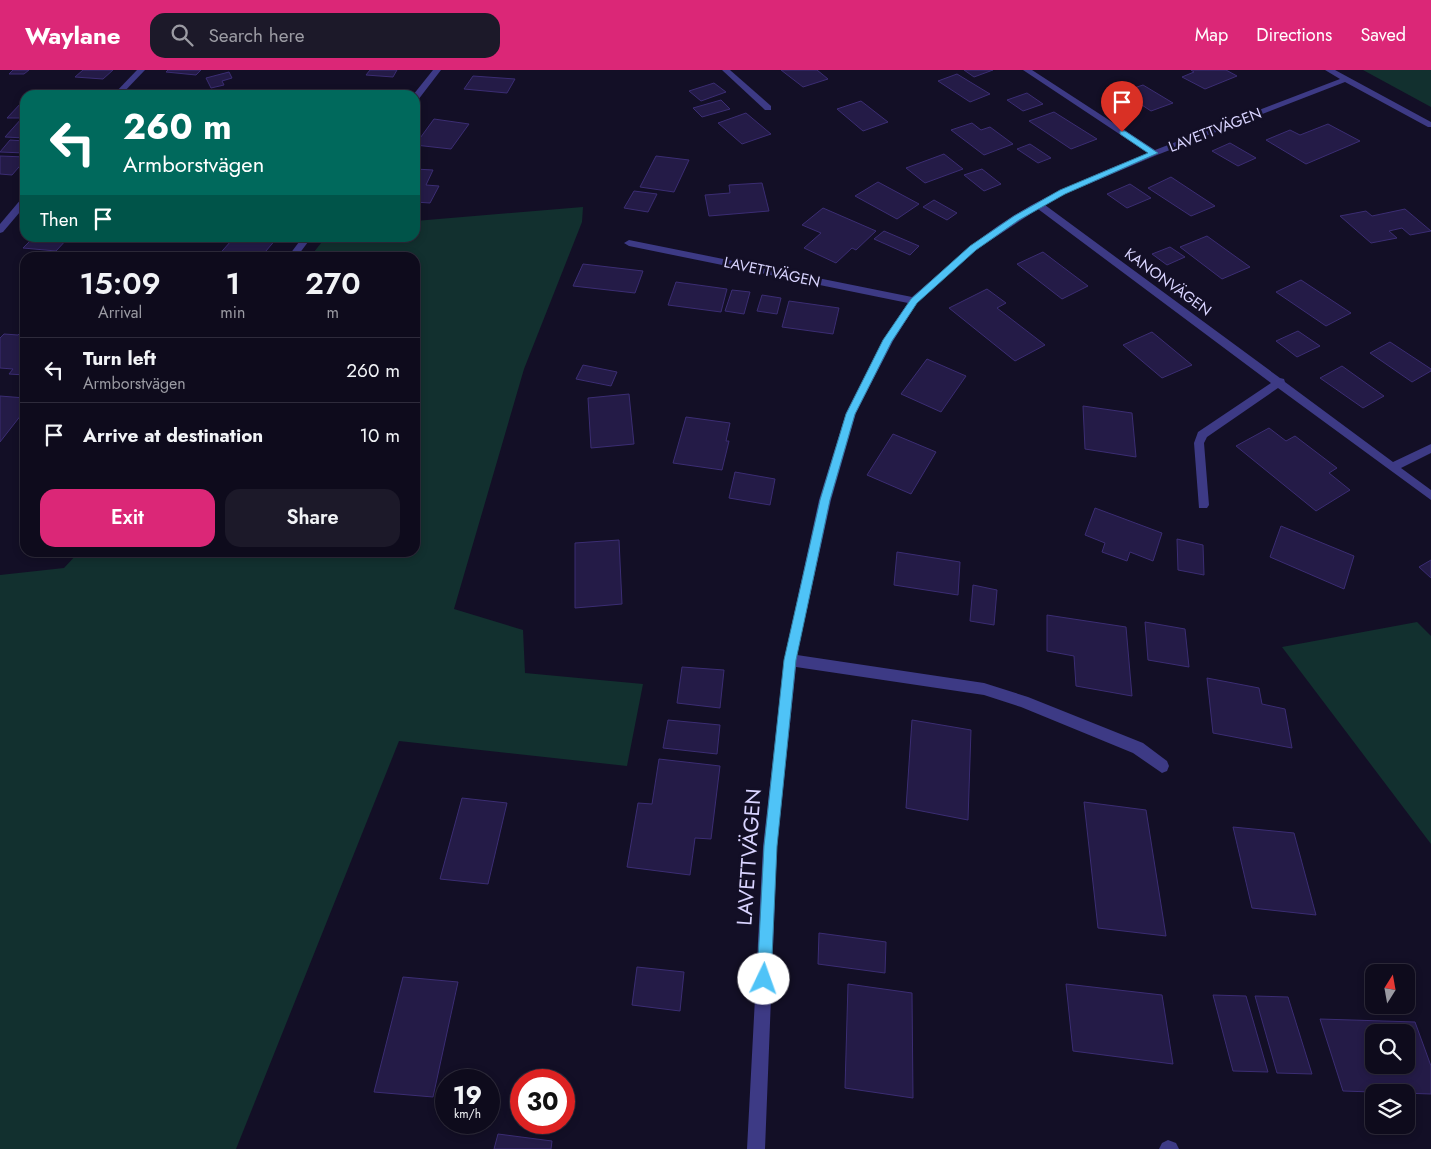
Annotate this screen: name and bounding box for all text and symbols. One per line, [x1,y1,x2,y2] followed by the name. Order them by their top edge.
[150,13,500,58] search box
[25,18,120,53] text: Waylane
[168,21,196,49] icon: search
[208,22,305,49] text: Search here
[1195,22,1228,48] text: Map
[1256,22,1332,48] text: Directions
[1360,22,1406,48] text: Saved
[1101,81,1143,132] pin
[1108,88,1136,116] icon: arrive
[123,102,232,152] text: 260 m
[1165,102,1265,158] street label: LAVETTVÄGEN
[40,110,105,175] icon: left
[123,148,264,180] text: Armborstvägen
[89,205,117,233] icon: arrive
[40,206,79,233] text: Then
[1120,243,1216,321] street label: KANONVÄGEN
[722,251,822,293] street label: LAVETTVÄGEN
[80,262,161,305] text: 15:09
[226,262,240,305] text: 1
[305,262,360,305] text: 270
[98,301,142,324] text: Arrival
[220,301,245,324] text: min
[326,301,339,324] text: m
[83,345,156,372] text: Turn left
[40,356,68,384] icon: left
[346,357,400,384] text: 260 m
[83,372,186,395] text: Armborstvägen
[40,421,68,449] icon: arrive
[83,422,263,449] text: Arrive at destination
[360,422,400,449] text: 10 m
[40,489,215,547] button: Exit
[225,489,400,547] button: Share
[729,788,769,926] street label: LAVETTVÄGEN
[737,952,789,1004] position arrow
[1365,964,1415,1014] north arrow
[1365,964,1415,1134] map controls
[1365,1024,1415,1074] button: search
[510,1069,575,1134] speed limit sign: 30
[453,1077,482,1113] text: 19
[1365,1084,1415,1134] button: layers
[454,1105,481,1123] text: km/h

